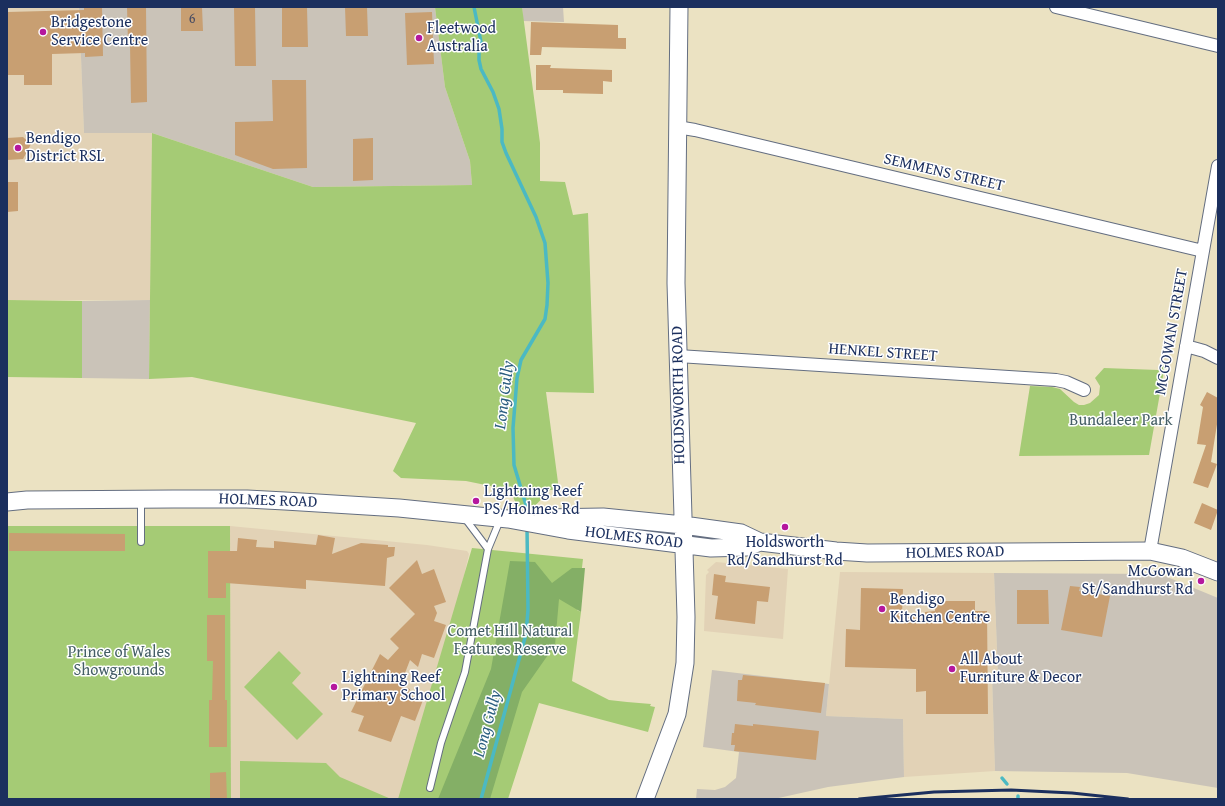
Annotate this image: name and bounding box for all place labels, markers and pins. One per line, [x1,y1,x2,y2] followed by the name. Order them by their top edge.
[51,13,148,51] place label: Bridgestone Service Centre
[427,19,496,57] place label: Fleetwood Australia
[38,27,48,37] marker: Bridgestone Service Centre
[414,33,424,43] marker: Fleetwood Australia
[26,129,104,167] place label: Bendigo District RSL
[13,143,23,153] marker: Bendigo District RSL
[484,482,582,520] place label: Lightning Reef PS/Holmes Rd
[471,496,481,506] marker: Lightning Reef PS/Holmes Rd
[780,522,790,532] marker: Holdsworth Rd/Sandhurst Rd
[727,533,843,571] place label: Holdsworth Rd/Sandhurst Rd
[1082,562,1193,600] place label: McGowan St/Sandhurst Rd
[1196,576,1206,586] marker: McGowan St/Sandhurst Rd
[890,590,990,628] place label: Bendigo Kitchen Centre
[877,604,887,614] marker: Bendigo Kitchen Centre
[960,650,1082,688] place label: All About Furniture & Decor
[947,664,957,674] marker: All About Furniture & Decor
[342,668,445,706] place label: Lightning Reef Primary School
[329,682,339,692] marker: Lightning Reef Primary School

